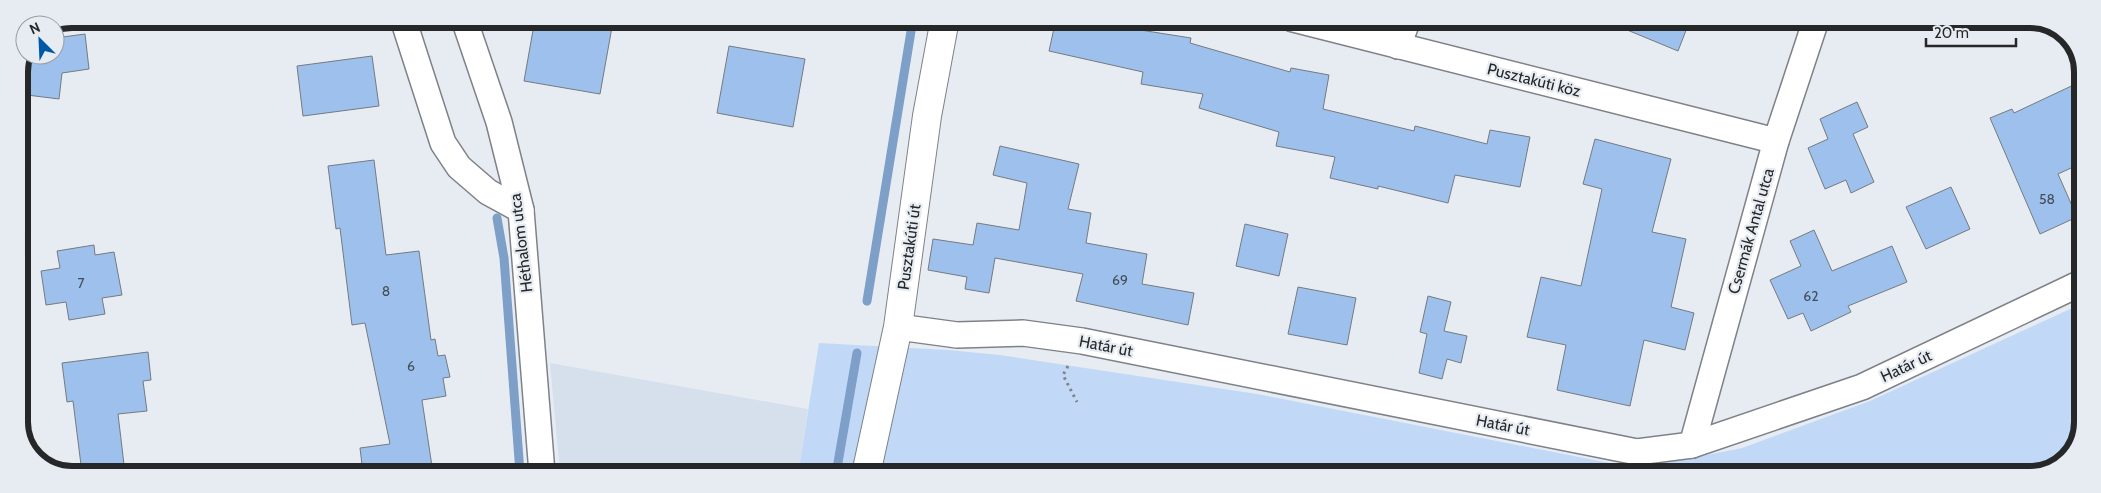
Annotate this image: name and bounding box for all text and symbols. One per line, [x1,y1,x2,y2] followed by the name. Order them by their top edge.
[15,15,65,65] north arrow
[1926,15,2016,47] scale bar
[27,18,43,38] text: N
[1934,24,1969,42] text: 20 m
[1485,59,1583,101] street label: Pusztakúti köz
[1724,166,1778,296] street label: Csermák Antal utca
[2039,190,2055,208] house number: 58
[505,192,537,294] street label: Héthalom utca
[894,202,925,291] street label: Pusztakúti út
[1112,271,1128,289] house number: 69
[77,274,85,292] house number: 7
[382,282,390,300] house number: 8
[1803,287,1819,305] house number: 62
[1078,332,1135,361] street label: Határ út
[1877,346,1935,386] street label: Határ út
[407,357,415,375] house number: 6
[1475,411,1532,440] street label: Határ út

